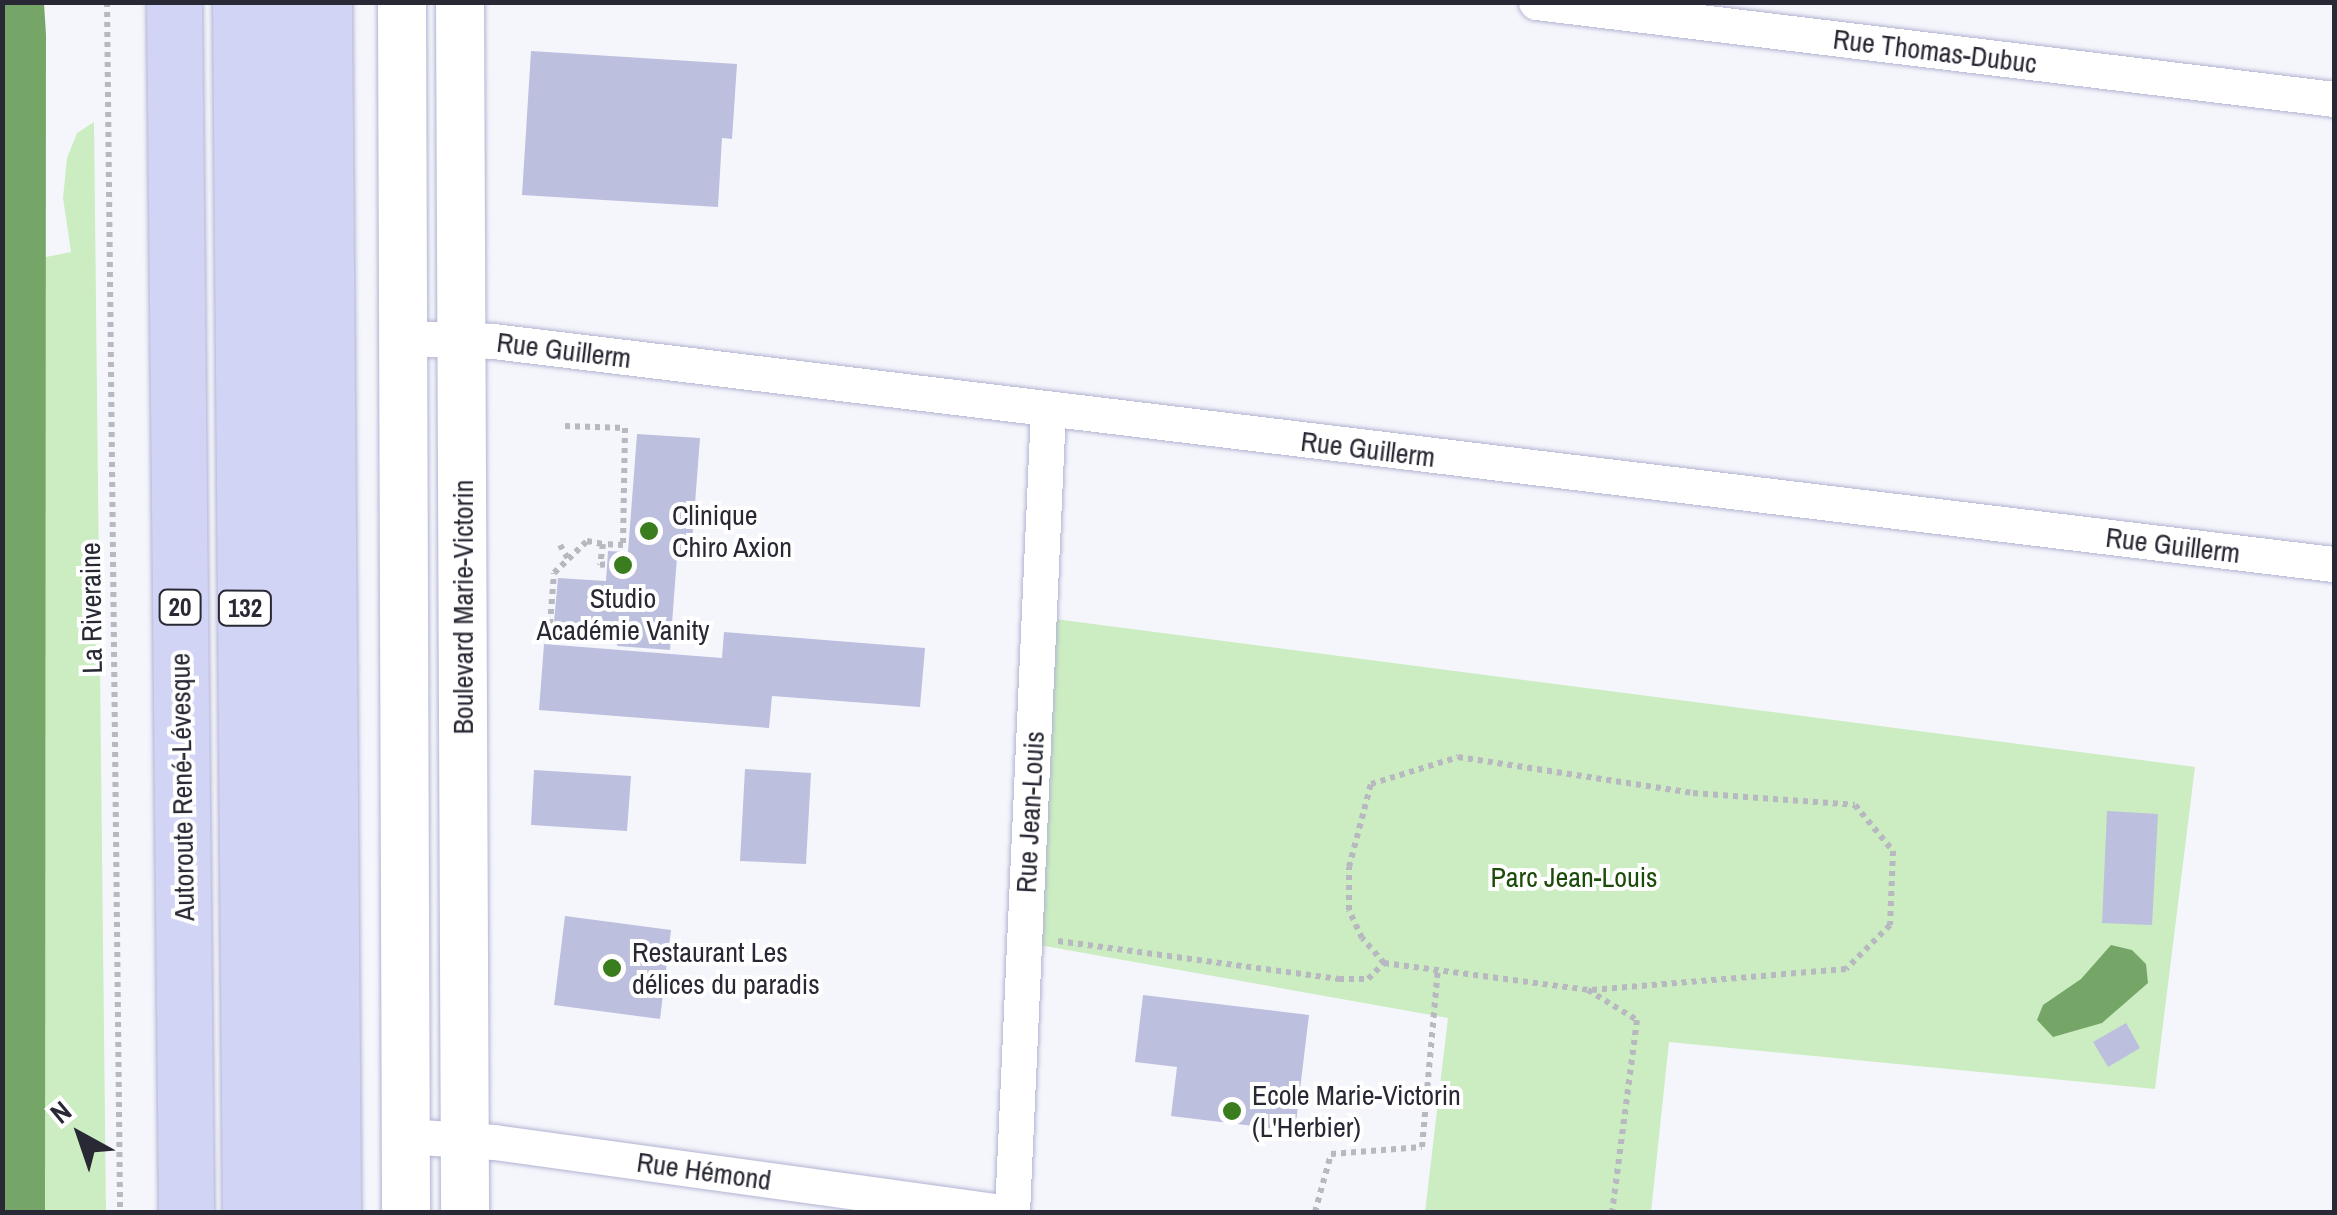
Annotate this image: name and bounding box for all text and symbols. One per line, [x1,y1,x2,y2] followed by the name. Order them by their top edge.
[1831,22,2039,80] street label: Rue Thomas-Dubuc
[495,325,633,375] street label: Rue Guillerm
[1299,424,1437,474] street label: Rue Guillerm
[446,480,480,734] street label: Boulevard Marie-Victorin
[672,498,793,564] place label: Clinique Chiro Axion
[636,518,662,544] marker: Clinique Chiro Axion
[2104,520,2242,570] street label: Rue Guillerm
[73,542,109,674] street label: La Riveraine
[612,554,634,576] marker: Studio Académie Vanity
[536,581,710,647] place label: Studio Académie Vanity
[158,587,202,627] road number: 20
[218,588,272,628] road number: 132
[163,653,201,921] street label: Autoroute René-Lévesque
[1009,730,1051,894] street label: Rue Jean-Louis
[1490,860,1658,894] park label: Parc Jean-Louis
[632,935,820,1001] place label: Restaurant Les délices du paradis
[601,957,623,979] marker: Restaurant Les délices du paradis
[1252,1078,1461,1144] place label: Ecole Marie-Victorin (L'Herbier)
[30,1085,130,1185] north arrow
[42,1092,79,1132] text: N
[1221,1100,1243,1122] marker: Ecole Marie-Victorin (L'Herbier)
[635,1145,773,1197] street label: Rue Hémond

